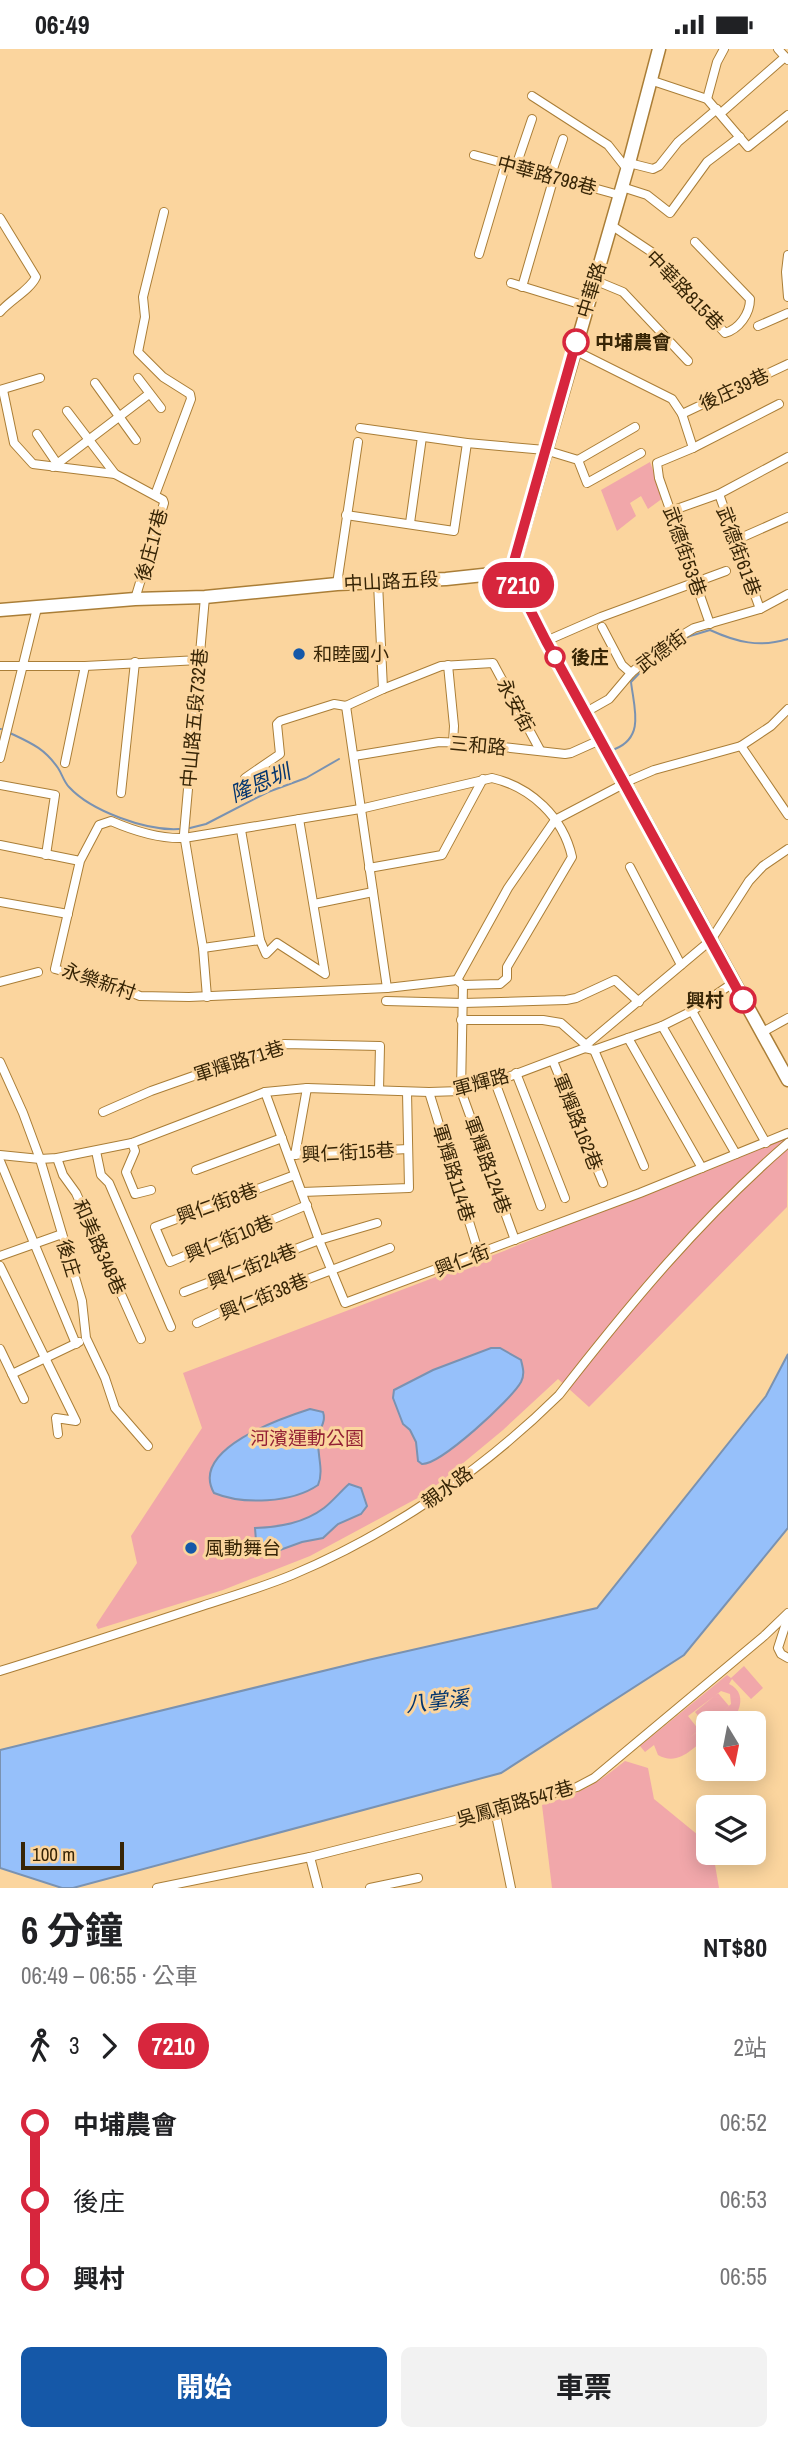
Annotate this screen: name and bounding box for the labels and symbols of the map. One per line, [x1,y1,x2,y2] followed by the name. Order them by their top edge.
[494,149,600,201] street label: 中華路798巷
[640,244,730,336] street label: 中華路815巷
[570,259,612,321] street label: 中華路
[563,329,589,355] marker: 中埔農會
[595,329,671,355] place label: 中埔農會
[695,362,773,416] street label: 後庄39巷
[658,503,712,599] street label: 武德街53巷
[711,503,767,599] street label: 武德街61巷
[129,506,173,584] street label: 後庄17巷
[469,562,567,608] line badge: 7210
[343,566,439,596] street label: 中山路五段
[630,624,692,678] street label: 武德街
[313,641,389,667] place label: 和睦國小
[571,644,609,670] place label: 後庄
[291,646,307,662] marker: 和睦國小
[175,647,213,789] street label: 中山路五段732巷
[545,647,565,667] marker: 後庄
[491,674,541,736] street label: 永安街
[448,730,508,760] street label: 三和路
[225,756,297,809] water label: 隆恩圳
[59,956,139,1006] street label: 永樂新村
[686,987,724,1013] place label: 興村
[730,987,756,1013] marker: 興村
[191,1034,287,1088] street label: 軍輝路71巷
[450,1062,512,1102] street label: 軍輝路
[547,1070,609,1174] street label: 軍輝路162巷
[458,1113,518,1217] street label: 軍輝路124巷
[427,1121,481,1225] street label: 軍輝路114巷
[301,1137,395,1167] street label: 興仁街15巷
[173,1176,261,1230] street label: 興仁街8巷
[67,1195,133,1299] street label: 和美路348巷
[181,1208,277,1268] street label: 興仁街10巷
[51,1236,87,1280] street label: 後庄
[204,1237,300,1295] street label: 興仁街24巷
[431,1238,493,1282] street label: 興仁街
[216,1266,312,1326] street label: 興仁街38巷
[250,1425,364,1451] park label: 河濱運動公園
[416,1460,478,1514] street label: 親水路
[205,1535,281,1561] place label: 風動舞台
[183,1540,199,1556] marker: 風動舞台
[404,1683,473,1719] water label: 八掌溪
[696,1711,766,1781] north arrow
[453,1774,577,1832] street label: 吳鳳南路547巷
[21,1839,124,1871] scale bar

